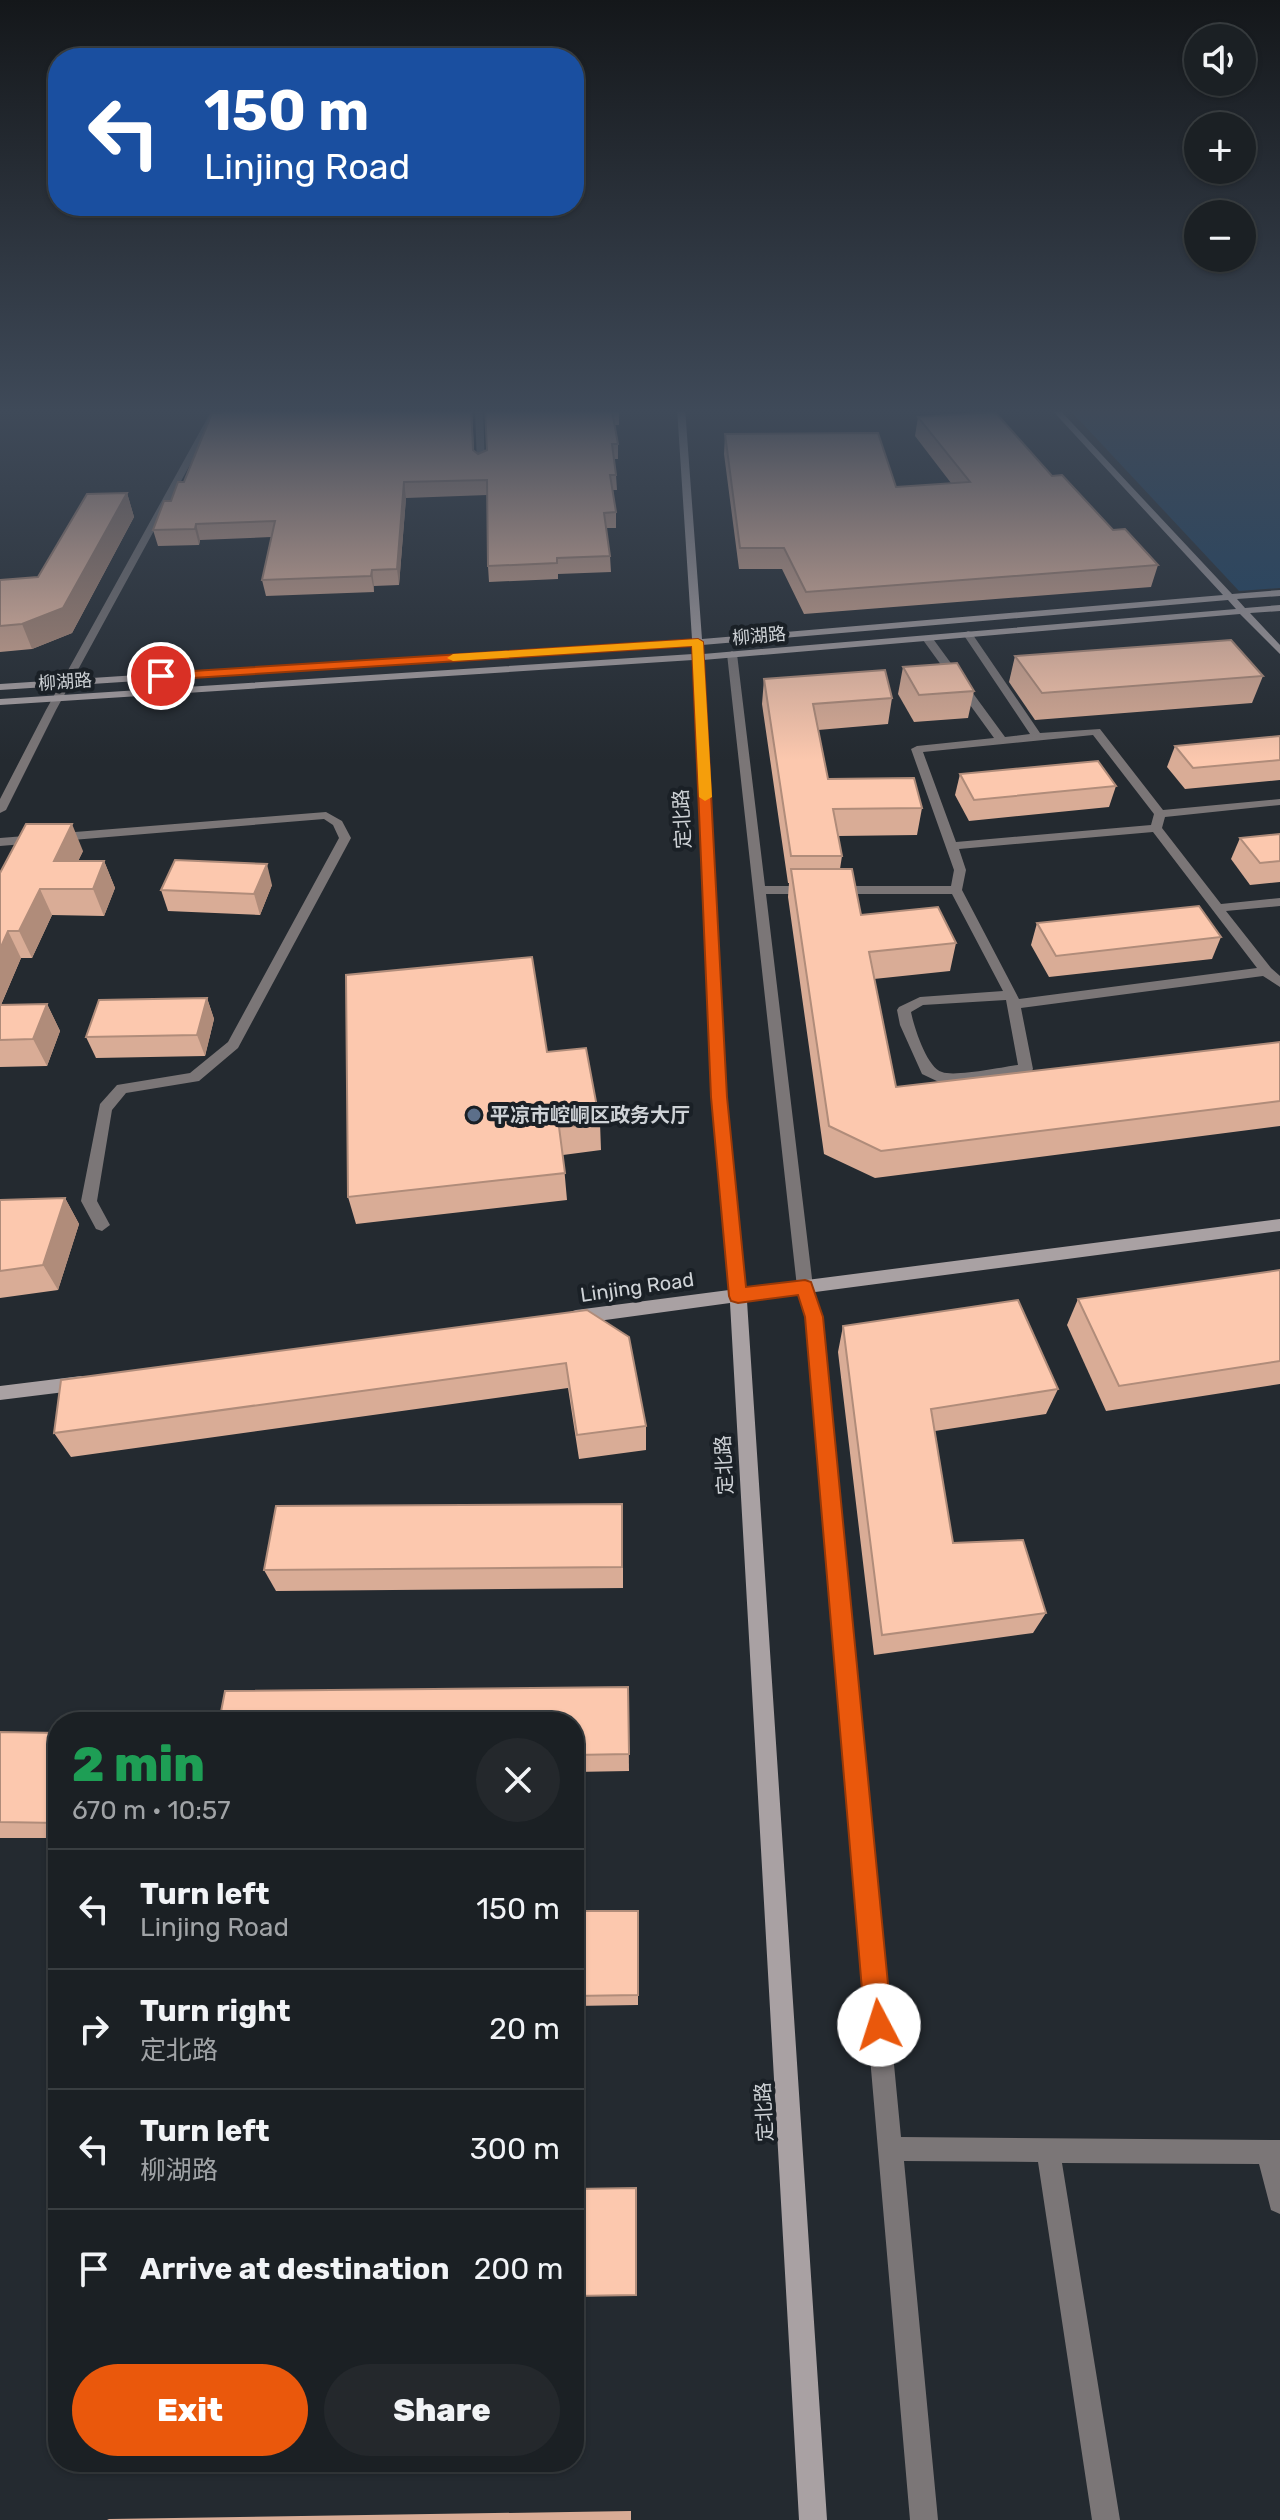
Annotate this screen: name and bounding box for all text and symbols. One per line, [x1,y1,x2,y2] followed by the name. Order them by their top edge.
[1184,24,1256,272] map controls
[1184,24,1256,96] button: sound
[204,78,369,144] text: 150 m
[72,80,176,184] icon: left
[1184,112,1256,184] button: +
[204,145,410,188] text: Linjing Road
[1184,200,1256,272] button: −
[731,623,787,649] street label: 柳湖路
[127,642,195,710] pin
[139,654,183,698] icon: arrive
[37,669,93,695] street label: 柳湖路
[668,788,696,850] street label: 定北路
[490,1103,690,1127] place label: 平凉市崆峒区政务大厅
[465,1106,483,1124] marker: 平凉市崆峒区政务大厅
[579,1267,695,1307] street label: Linjing Road
[710,1434,738,1496] street label: 定北路
[72,1736,205,1793] text: 2 min
[476,1738,560,1822] button: close
[72,1795,231,1826] text: 670 m · 10:57
[140,1876,270,1912] text: Turn left
[72,1887,116,1931] icon: left
[476,1891,560,1927] text: 150 m
[140,1912,289,1943] text: Linjing Road
[837,1983,921,2067] position arrow
[140,1993,291,2029] text: Turn right
[72,2007,116,2051] icon: right
[489,2011,560,2047] text: 20 m
[140,2035,218,2066] text: 定北路
[750,2081,778,2143] street label: 定北路
[140,2113,270,2149] text: Turn left
[72,2127,116,2171] icon: left
[470,2131,560,2167] text: 300 m
[140,2155,218,2186] text: 柳湖路
[72,2247,116,2291] icon: arrive
[140,2251,450,2287] text: Arrive at destination
[474,2251,563,2287] text: 200 m
[72,2364,308,2456] button: Exit
[324,2364,560,2456] button: Share

